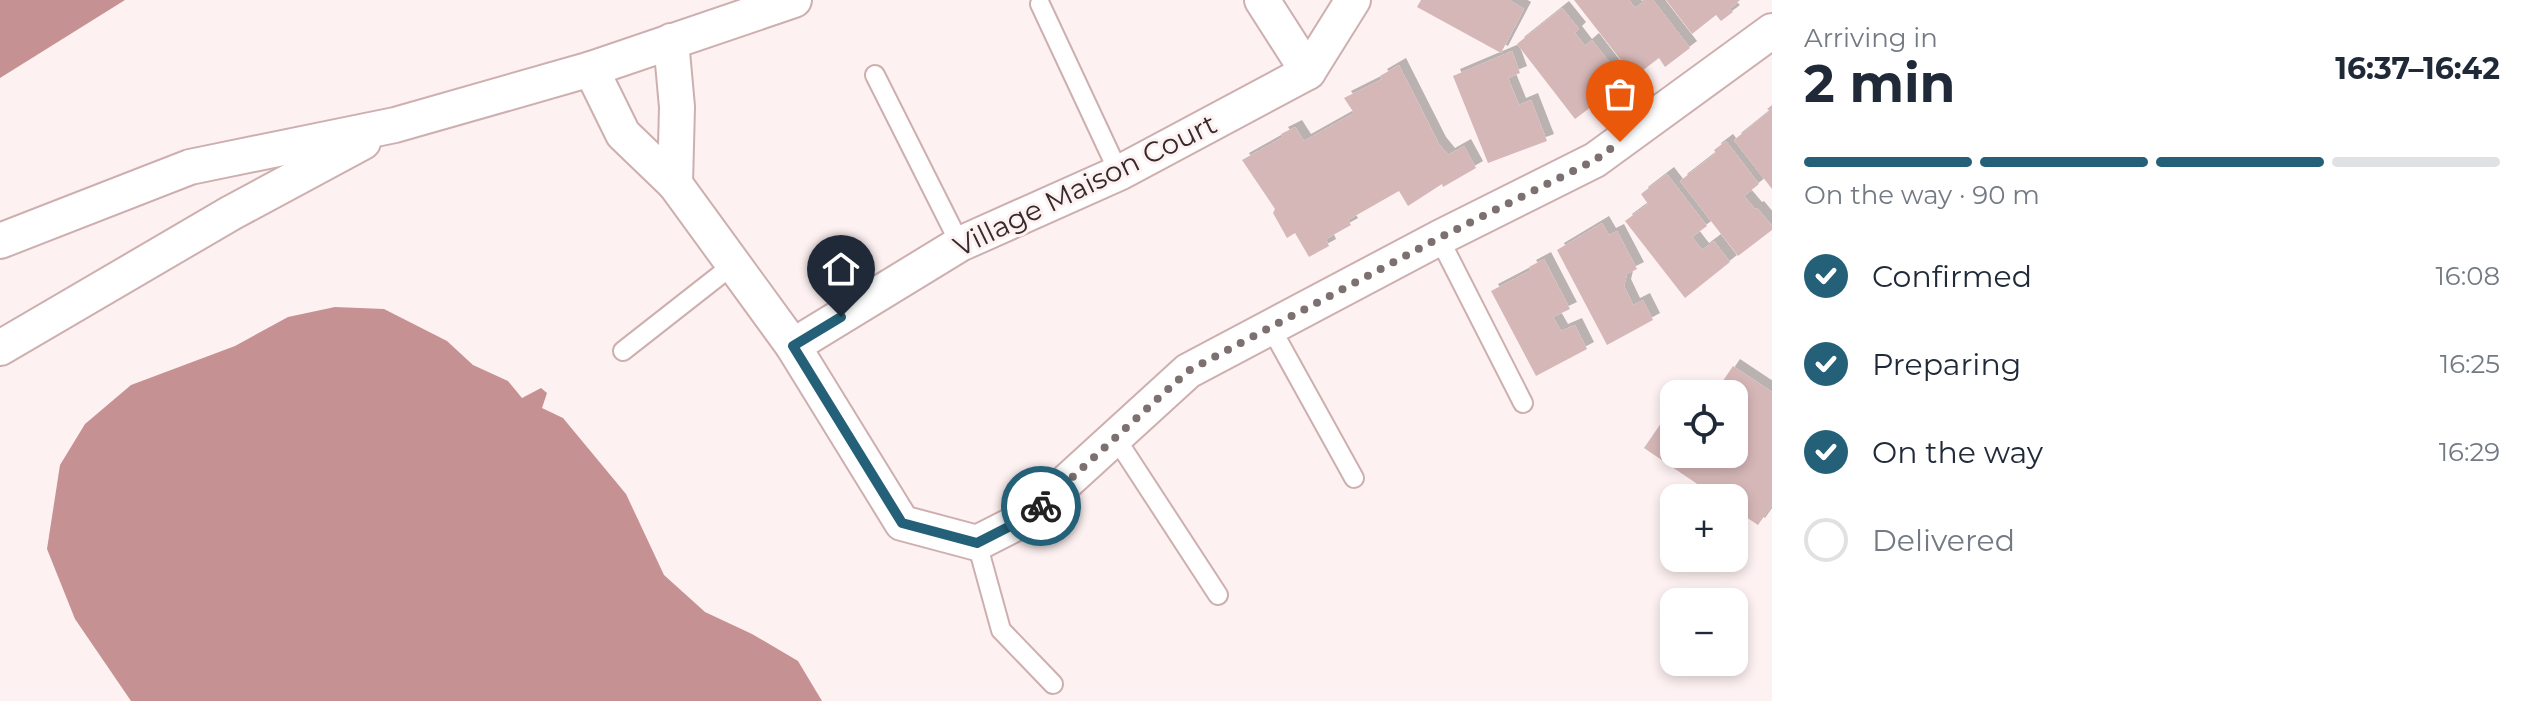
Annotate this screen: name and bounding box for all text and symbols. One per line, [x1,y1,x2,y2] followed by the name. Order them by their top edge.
[1804,22,1938,54] text: Arriving in
[2335,50,2500,87] text: 16:37–16:42
[1804,52,1956,115] text: 2 min
[1586,60,1654,142] pin
[1598,72,1642,116] icon: bag
[948,106,1222,264] street label: Village Maison Court
[1804,179,2040,211] text: On the way · 90 m
[807,235,875,317] pin
[819,247,863,291] icon: home
[1804,254,1848,298] icon: check
[1872,258,2032,295] text: Confirmed
[2435,260,2500,292] text: 16:08
[1804,342,1848,386] icon: check
[1872,346,2021,383] text: Preparing
[2440,348,2500,380] text: 16:25
[1660,380,1748,676] map controls
[1660,380,1748,468] button: locate
[1804,430,1848,474] icon: check
[1872,434,2043,471] text: On the way
[2439,436,2500,468] text: 16:29
[1001,466,1081,546] courier
[1019,484,1063,528] icon: bike
[1660,484,1748,572] button: +
[1872,522,2015,559] text: Delivered
[1660,588,1748,676] button: −

